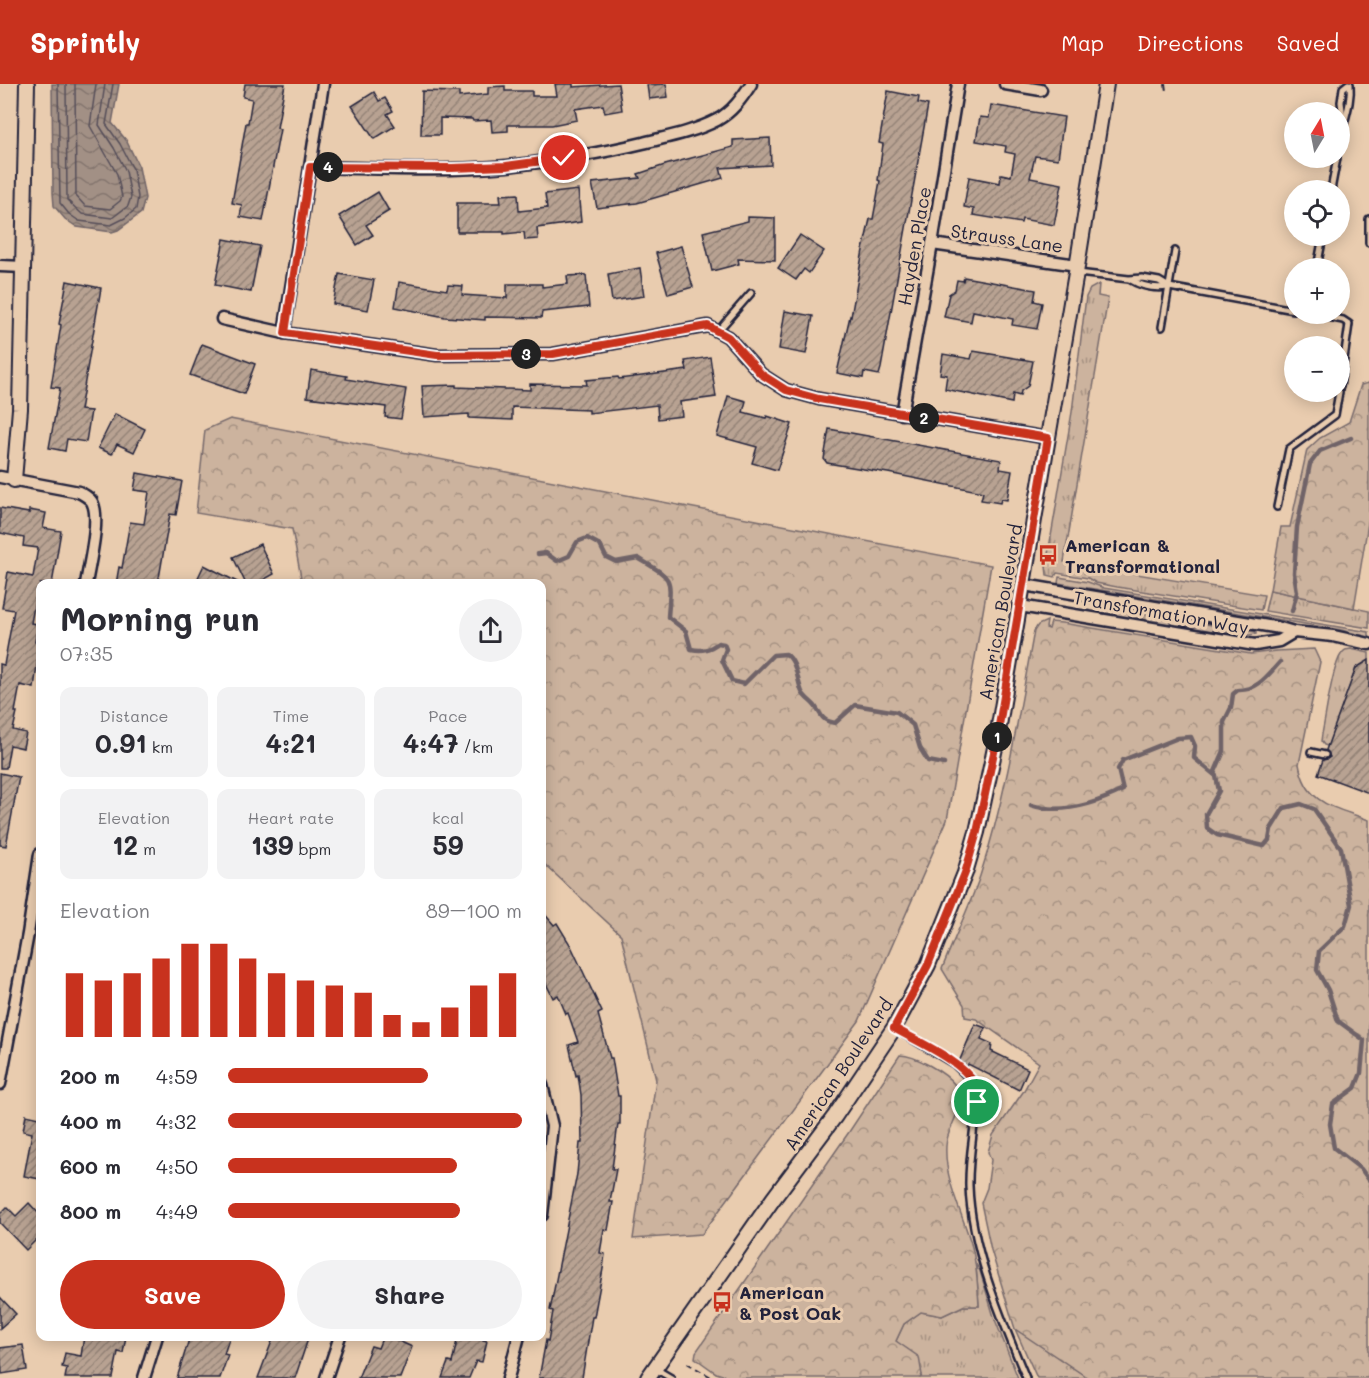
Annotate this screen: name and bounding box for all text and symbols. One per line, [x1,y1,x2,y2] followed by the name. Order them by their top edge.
[30,24,140,60] text: Sprintly
[1061,29,1104,56] text: Map
[1137,29,1244,56] text: Directions
[1277,29,1339,56] text: Saved
[1284,102,1350,168] north arrow
[1284,102,1350,402] map controls
[538,132,589,183] pin
[547,141,580,174] icon: check
[313,152,343,182] pin: 4
[323,156,333,177] text: 4
[1284,180,1350,246] button: locate
[892,185,936,307] street label: Hayden Place
[949,218,1065,258] street label: Strauss Lane
[1284,258,1350,324] button: +
[1284,336,1350,402] button: −
[511,339,541,369] pin: 3
[521,343,531,364] text: 3
[909,403,939,433] pin: 2
[920,407,928,428] text: 2
[973,522,1027,702] street label: American Boulevard
[1065,533,1220,578] place label: American & Transformational
[1036,543,1060,567] bus stop icon: American & Transformational
[1072,585,1250,639] street label: Transformation Way
[60,596,260,639] text: Morning run
[459,599,522,662] button: share
[60,640,113,666] text: 07:35
[100,705,168,726] text: Distance
[273,705,309,726] text: Time
[428,705,468,726] text: Pace
[982,722,1012,752] pin: 1
[95,726,147,760] text: 0.91
[266,726,316,760] text: 4:21
[403,726,458,760] text: 4:47
[993,726,1001,747] text: 1
[147,736,173,757] text: km
[458,736,493,757] text: /km
[98,807,170,828] text: Elevation
[248,807,334,828] text: Heart rate
[432,807,464,828] text: kcal
[112,828,138,862] text: 12
[251,828,293,862] text: 139
[433,828,463,862] text: 59
[138,838,156,859] text: m
[293,838,331,859] text: bpm
[60,897,150,923] text: Elevation
[426,897,522,923] text: 89–100 m
[778,993,898,1155] street label: American Boulevard
[60,1063,120,1089] text: 200 m
[156,1063,197,1089] text: 4:59
[951,1076,1002,1127] pin
[960,1085,993,1118] icon: arrive
[60,1108,121,1134] text: 400 m
[156,1108,197,1134] text: 4:32
[60,1153,121,1179] text: 600 m
[156,1153,198,1179] text: 4:50
[60,1198,121,1224] text: 800 m
[156,1198,198,1224] text: 4:49
[60,1260,285,1329] button: Save
[297,1260,522,1329] button: Share
[739,1280,841,1325] place label: American & Post Oak
[710,1290,734,1314] bus stop icon: American & Post Oak

